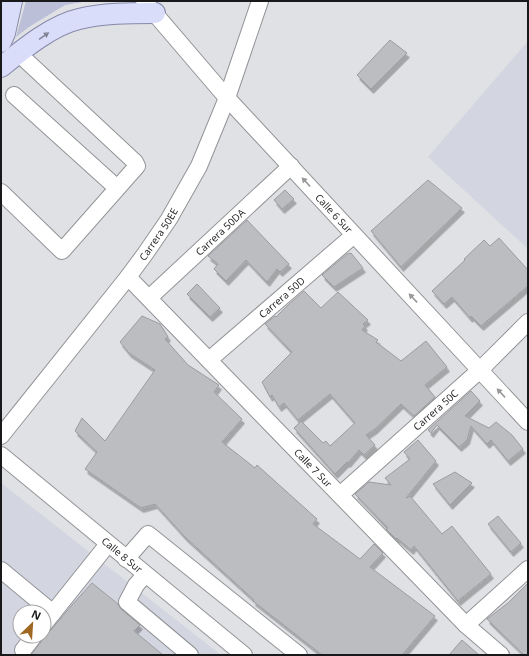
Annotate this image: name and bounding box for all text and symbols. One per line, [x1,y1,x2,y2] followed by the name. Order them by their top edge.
[38,32,49,40] one-way arrow
[301,177,310,187] one-way arrow
[312,190,356,236] street label: Calle 6 Sur
[136,205,181,263] street label: Carrera 50EE
[192,205,248,259] street label: Carrera 50DA
[256,274,308,321] street label: Carrera 50D
[408,293,418,303] one-way arrow
[410,386,461,434] street label: Carrera 50C
[497,388,506,399] one-way arrow
[291,445,335,490] street label: Calle 7 Sur
[99,534,146,576] street label: Calle 8 Sur
[12,604,52,644] north arrow
[29,606,44,623] text: N

